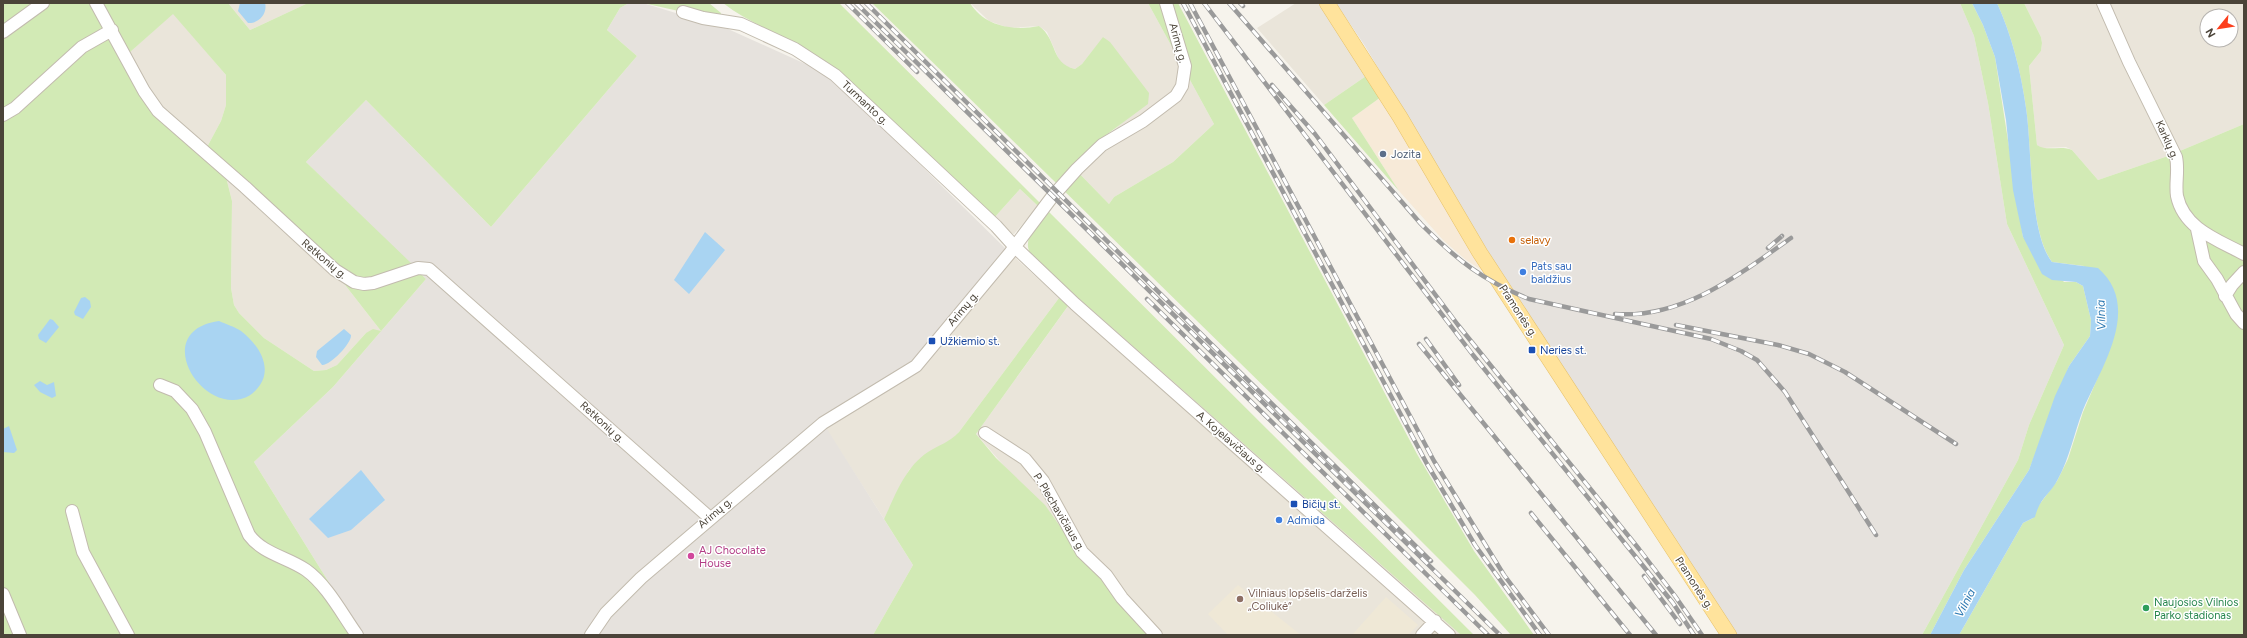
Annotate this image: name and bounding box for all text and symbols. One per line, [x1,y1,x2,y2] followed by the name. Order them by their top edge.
[2199,8,2239,48] north arrow
[1166,22,1190,64] street label: Arimų g.
[2203,26,2219,40] text: N
[839,78,891,128] street label: Turmanto g.
[2153,118,2181,162] street label: Karklų g.
[1391,148,1421,161] place label: Jozita
[1378,149,1388,159] marker: Jozita
[1520,234,1551,247] place label: selavy
[1507,235,1517,245] marker: selavy
[299,236,349,282] street label: Retkonių g.
[1531,260,1572,286] place label: Pats sau baldžius
[1518,267,1528,277] marker: Pats sau baldžius
[1496,282,1540,340] street label: Pramonės g.
[945,289,981,329] street label: Arimų g.
[2093,300,2109,330] water label: Vilnia
[940,335,1000,348] place label: Užkiemio st.
[927,336,937,346] marker: Užkiemio st.
[1540,344,1586,357] place label: Neries st.
[1527,345,1537,355] marker: Neries st.
[577,399,627,445] street label: Retkonių g.
[1194,408,1268,476] street label: A. Kojelavičiaus g.
[1031,471,1087,553] street label: P. Plechavičiaus g.
[695,495,735,531] street label: Arimų g.
[1302,498,1340,511] place label: Bičių st.
[1289,499,1299,509] marker: Bičių st.
[1287,514,1325,527] place label: Admida
[1274,515,1284,525] marker: Admida
[699,544,766,570] place label: AJ Chocolate House
[686,551,696,561] marker: AJ Chocolate House
[1672,554,1716,612] street label: Pramonės g.
[1952,586,1978,620] water label: Vilnia
[1248,587,1367,613] place label: Vilniaus lopšelis-darželis „Coliukė“
[1235,594,1245,604] marker: Vilniaus lopšelis-darželis „Coliukė“
[2154,596,2238,622] place label: Naujosios Vilnios Parko stadionas
[2141,603,2151,613] marker: Naujosios Vilnios Parko stadionas

